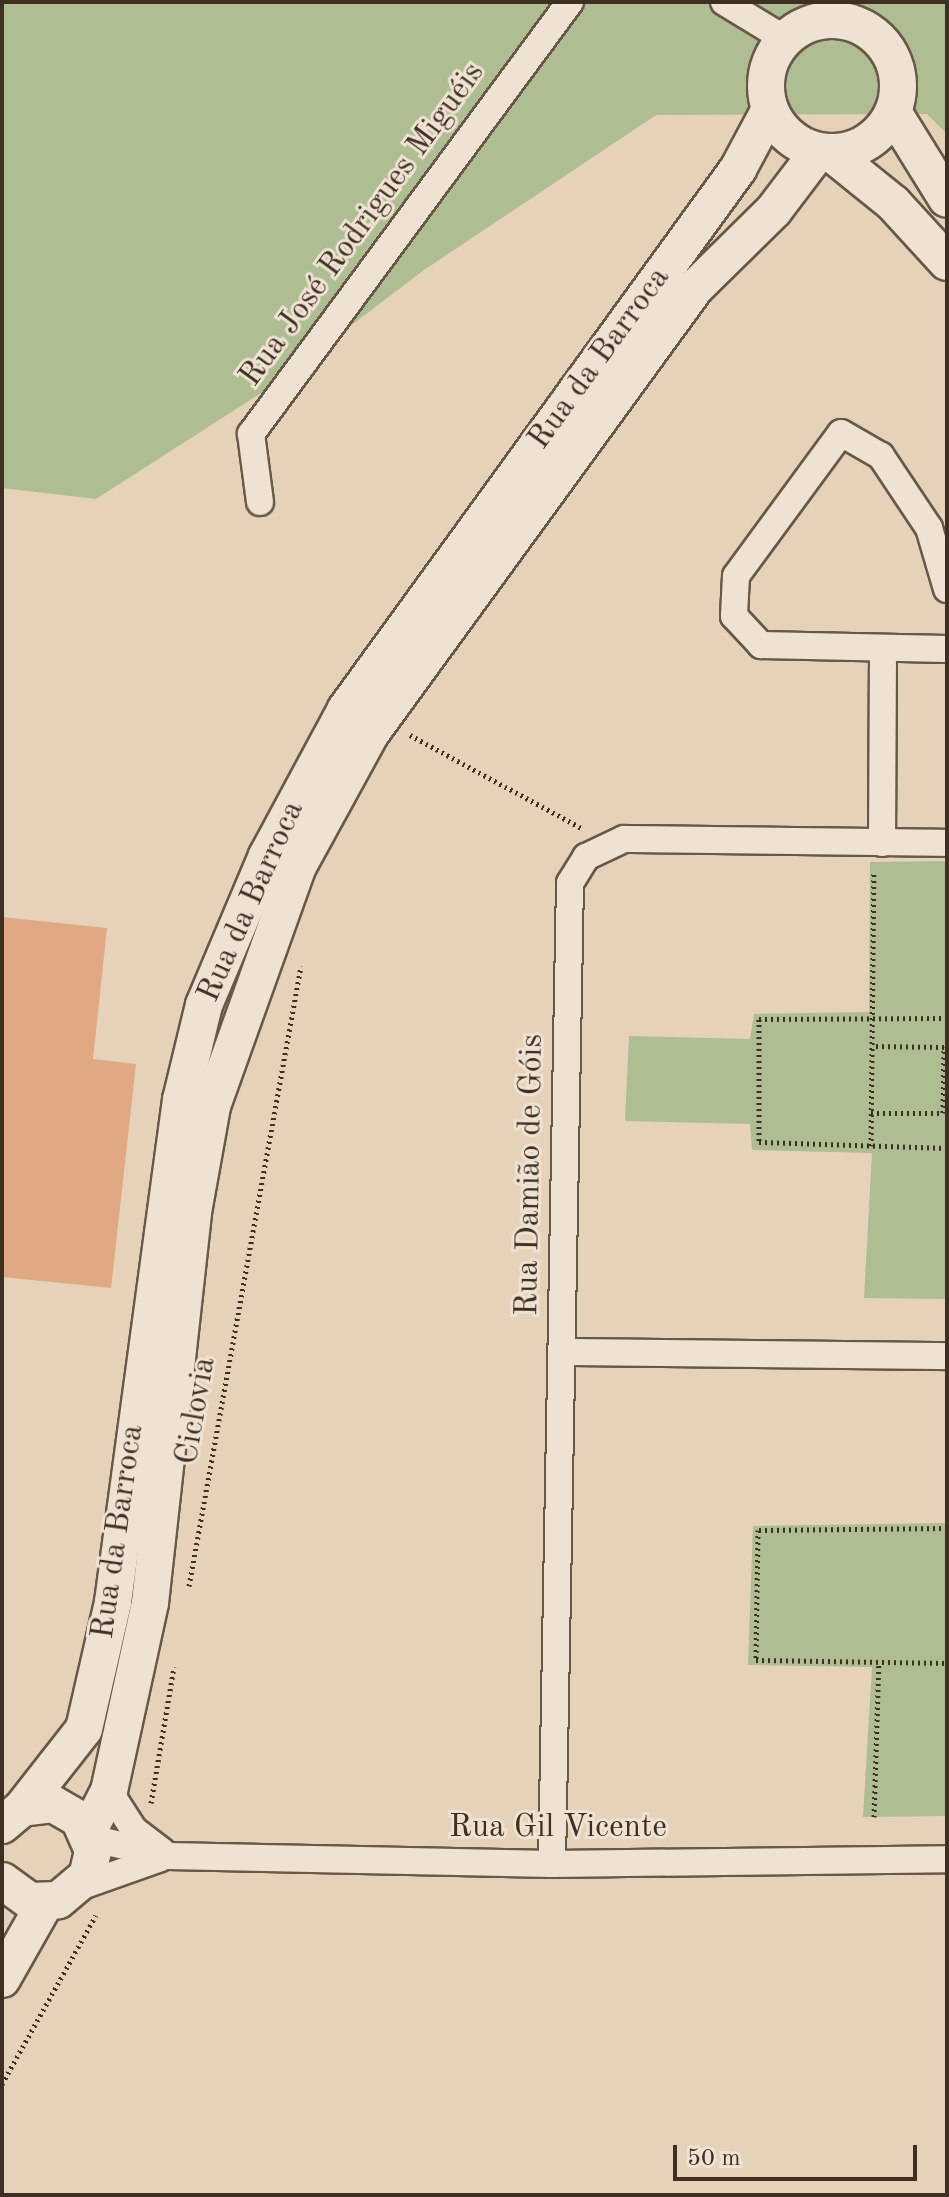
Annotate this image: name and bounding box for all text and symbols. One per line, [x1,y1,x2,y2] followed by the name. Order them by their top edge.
[232,55,494,395] street label: Rua José Rodrigues Miguéis
[521,260,679,458] street label: Rua da Barroca
[191,796,313,1008] street label: Rua da Barroca
[509,1034,553,1316] street label: Rua Damião de Góis
[169,1354,225,1468] street label: Ciclovia
[85,1422,153,1642] street label: Rua da Barroca
[449,1809,667,1847] street label: Rua Gil Vicente
[677,2129,921,2179] scale bar
[687,2147,741,2171] text: 50 m

